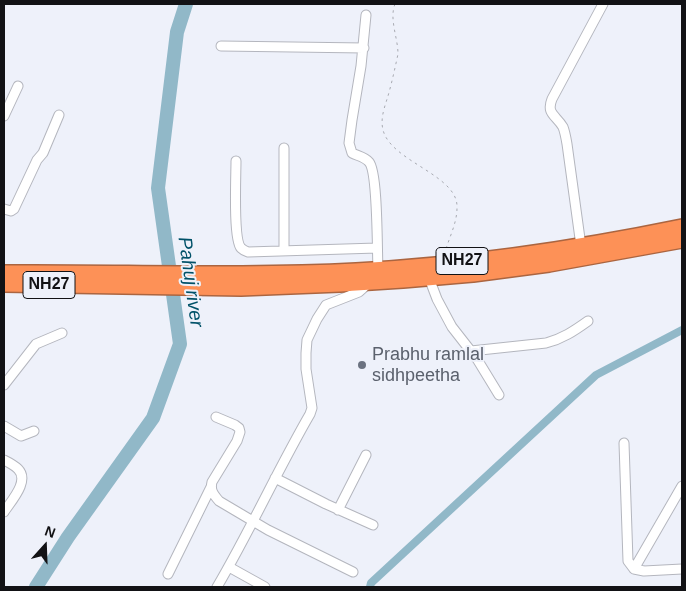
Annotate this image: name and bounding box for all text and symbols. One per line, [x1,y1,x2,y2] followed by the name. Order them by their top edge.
[172,235,208,329] water label: Pahuj river
[436,248,488,274] road number: NH27
[23,272,75,298] road number: NH27
[372,344,484,386] place label: Prabhu ramlal sidhpeetha
[356,359,368,371] marker: Prabhu ramlal sidhpeetha
[20,521,70,571] north arrow
[43,523,58,541] text: N

